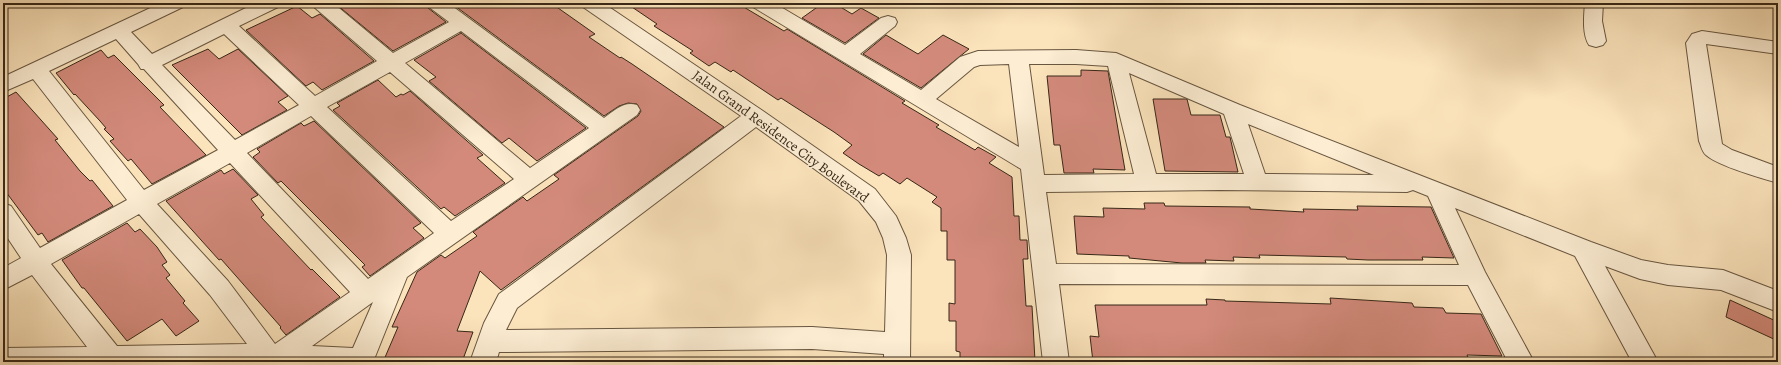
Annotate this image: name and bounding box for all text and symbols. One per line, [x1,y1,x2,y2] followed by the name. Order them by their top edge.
[689,66,873,207] street label: Jalan Grand Residence City Boulevard

